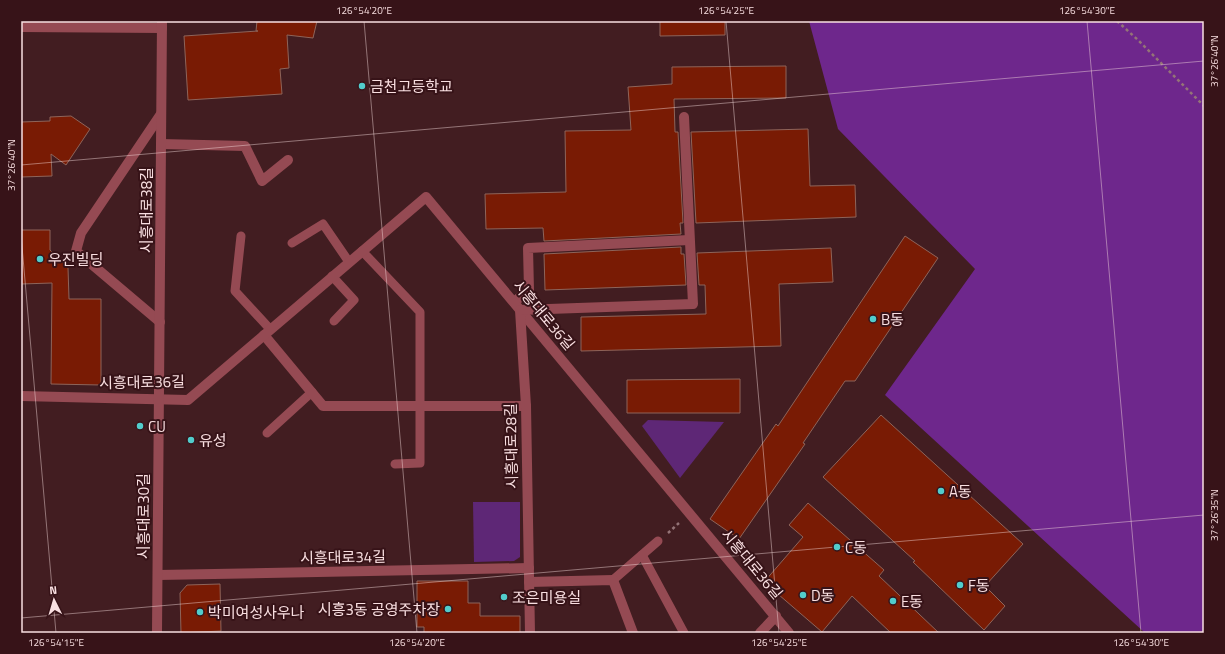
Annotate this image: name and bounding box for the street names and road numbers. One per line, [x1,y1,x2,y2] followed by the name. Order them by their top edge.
[135,167,158,253] street label: 시흥대로38길
[508,275,580,355] street label: 시흥대로36길
[99,370,185,394] street label: 시흥대로36길
[499,403,523,489] street label: 시흥대로28길
[132,473,155,559] street label: 시흥대로30길
[716,524,788,604] street label: 시흥대로36길
[300,545,386,569] street label: 시흥대로34길

